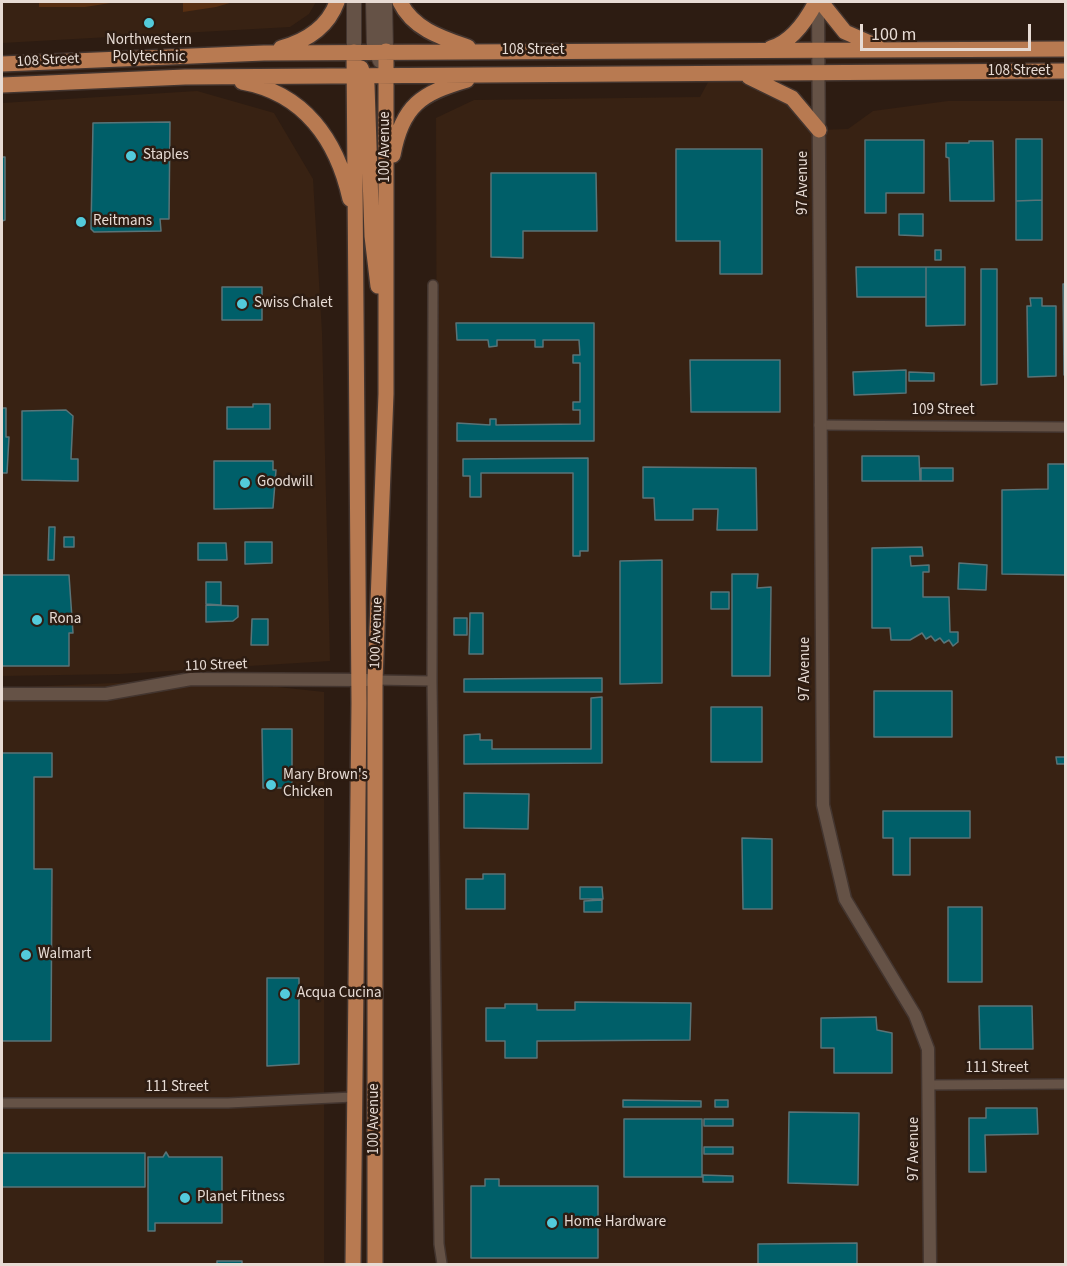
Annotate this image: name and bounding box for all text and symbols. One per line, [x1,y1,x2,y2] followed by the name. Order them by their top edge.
[863,12,1034,50] scale bar
[142,16,156,30] marker: Northwestern Polytechnic
[871,22,916,47] text: 100 m
[106,32,192,67] place label: Northwestern Polytechnic
[502,42,564,60] street label: 108 Street
[16,50,80,72] street label: 108 Street
[988,63,1050,81] street label: 108 Street
[377,111,395,183] street label: 100 Avenue
[143,147,189,165] place label: Staples
[124,149,138,163] marker: Staples
[795,151,813,215] street label: 97 Avenue
[93,213,152,231] place label: Reitmans
[74,215,88,229] marker: Reitmans
[254,295,333,313] place label: Swiss Chalet
[235,297,249,311] marker: Swiss Chalet
[912,402,974,420] street label: 109 Street
[257,474,313,492] place label: Goodwill
[238,476,252,490] marker: Goodwill
[367,597,387,669] street label: 100 Avenue
[49,611,81,629] place label: Rona
[30,613,44,627] marker: Rona
[797,637,815,701] street label: 97 Avenue
[184,656,248,676] street label: 110 Street
[283,767,368,802] place label: Mary Brown's Chicken
[264,778,278,792] marker: Mary Brown's Chicken
[38,946,91,964] place label: Walmart
[19,948,33,962] marker: Walmart
[297,985,382,1003] place label: Acqua Cucina
[278,987,292,1001] marker: Acqua Cucina
[966,1060,1028,1078] street label: 111 Street
[146,1079,208,1097] street label: 111 Street
[366,1083,384,1155] street label: 100 Avenue
[906,1117,924,1181] street label: 97 Avenue
[197,1189,285,1207] place label: Planet Fitness
[178,1191,192,1205] marker: Planet Fitness
[564,1214,666,1232] place label: Home Hardware
[545,1216,559,1230] marker: Home Hardware

